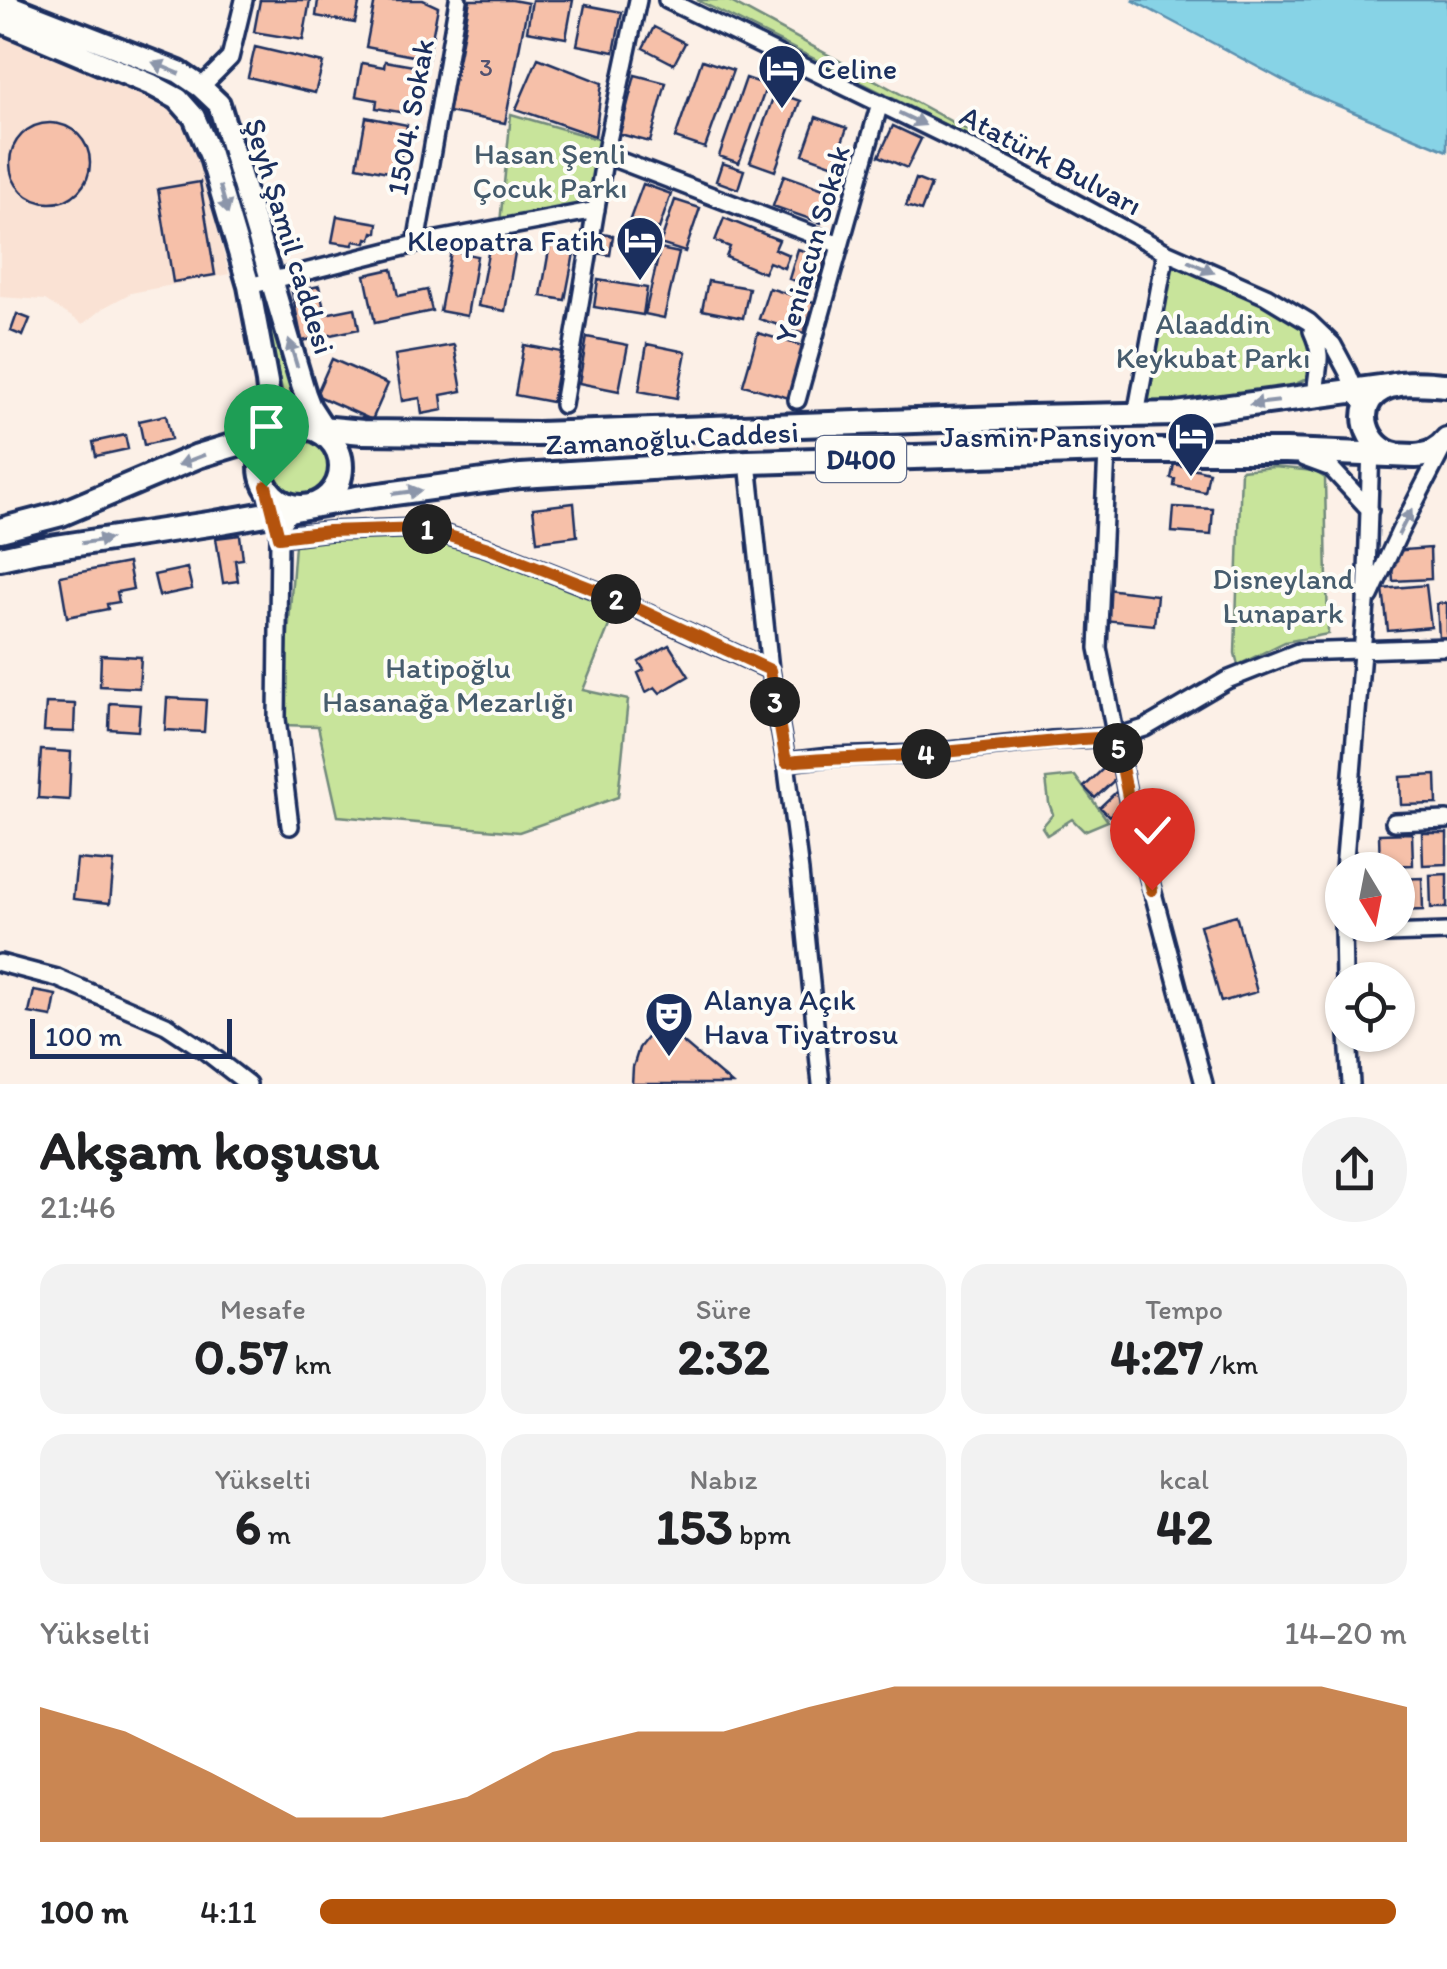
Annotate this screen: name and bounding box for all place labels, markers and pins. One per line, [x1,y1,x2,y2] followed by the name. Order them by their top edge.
[756,42,808,110] hotel icon: Celine
[817,50,897,87] place label: Celine
[614,214,666,282] hotel icon: Kleopatra Fatih
[407,222,605,259] place label: Kleopatra Fatih
[224,384,309,487] pin
[1165,410,1217,478] hotel icon: Jasmin Pansiyon
[940,418,1156,455] place label: Jasmin Pansiyon
[402,504,452,554] pin: 1
[591,574,641,624] pin: 2
[750,677,800,727] pin: 3
[1093,723,1143,773] pin: 5
[901,729,951,779] pin: 4
[1110,788,1195,891] pin
[704,981,899,1052] place label: Alanya Açık Hava Tiyatrosu
[643,990,695,1058] theatre icon: Alanya Açık Hava Tiyatrosu

